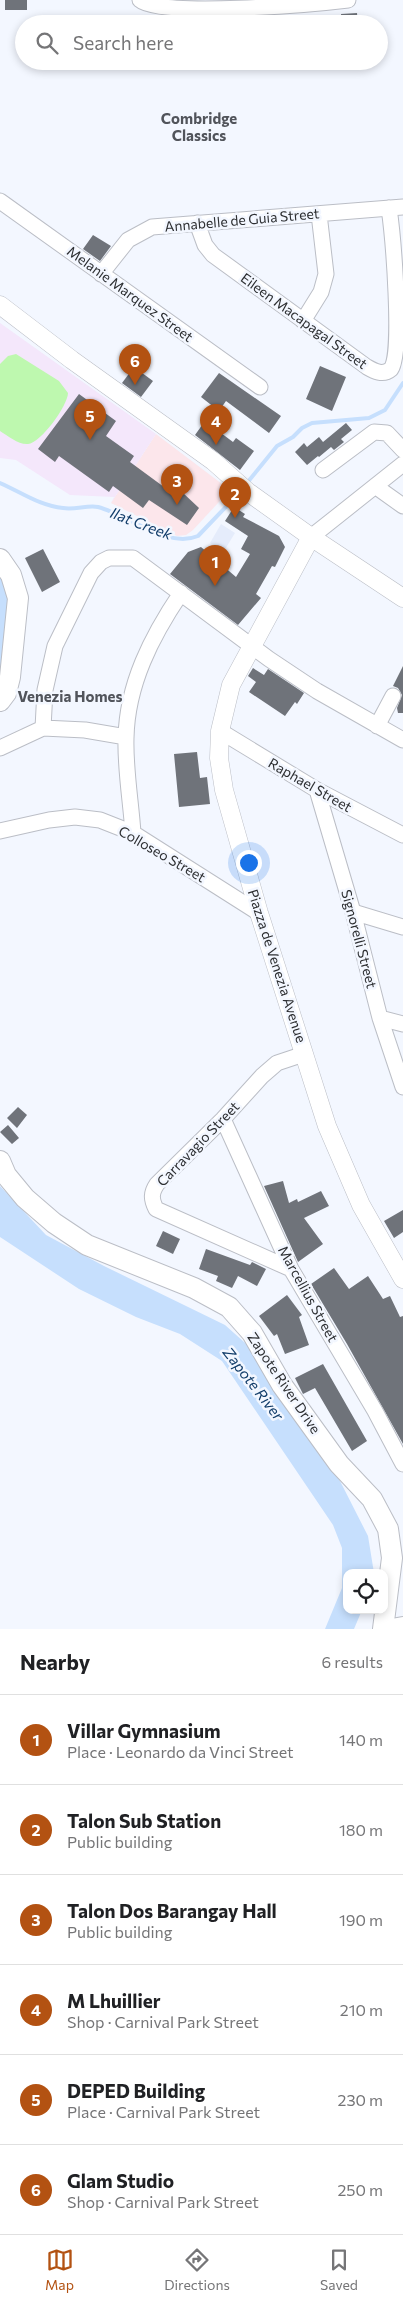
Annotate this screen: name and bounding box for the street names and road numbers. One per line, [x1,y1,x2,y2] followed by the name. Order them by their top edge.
[164,204,320,235] street label: Annabelle de Guia Street
[64,242,197,345] street label: Melanie Marquez Street
[238,269,371,372] street label: Eileen Macapagal Street
[266,754,355,815] street label: Raphael Street
[116,822,209,885] street label: Colloseo Street
[245,887,310,1045] street label: Piazza de Venezia Avenue
[338,888,381,990] street label: Signorelli Street
[153,1098,243,1190] street label: Carravagio Street
[275,1243,342,1345] street label: Marcellius Street
[244,1329,324,1437] street label: Zapote River Drive

